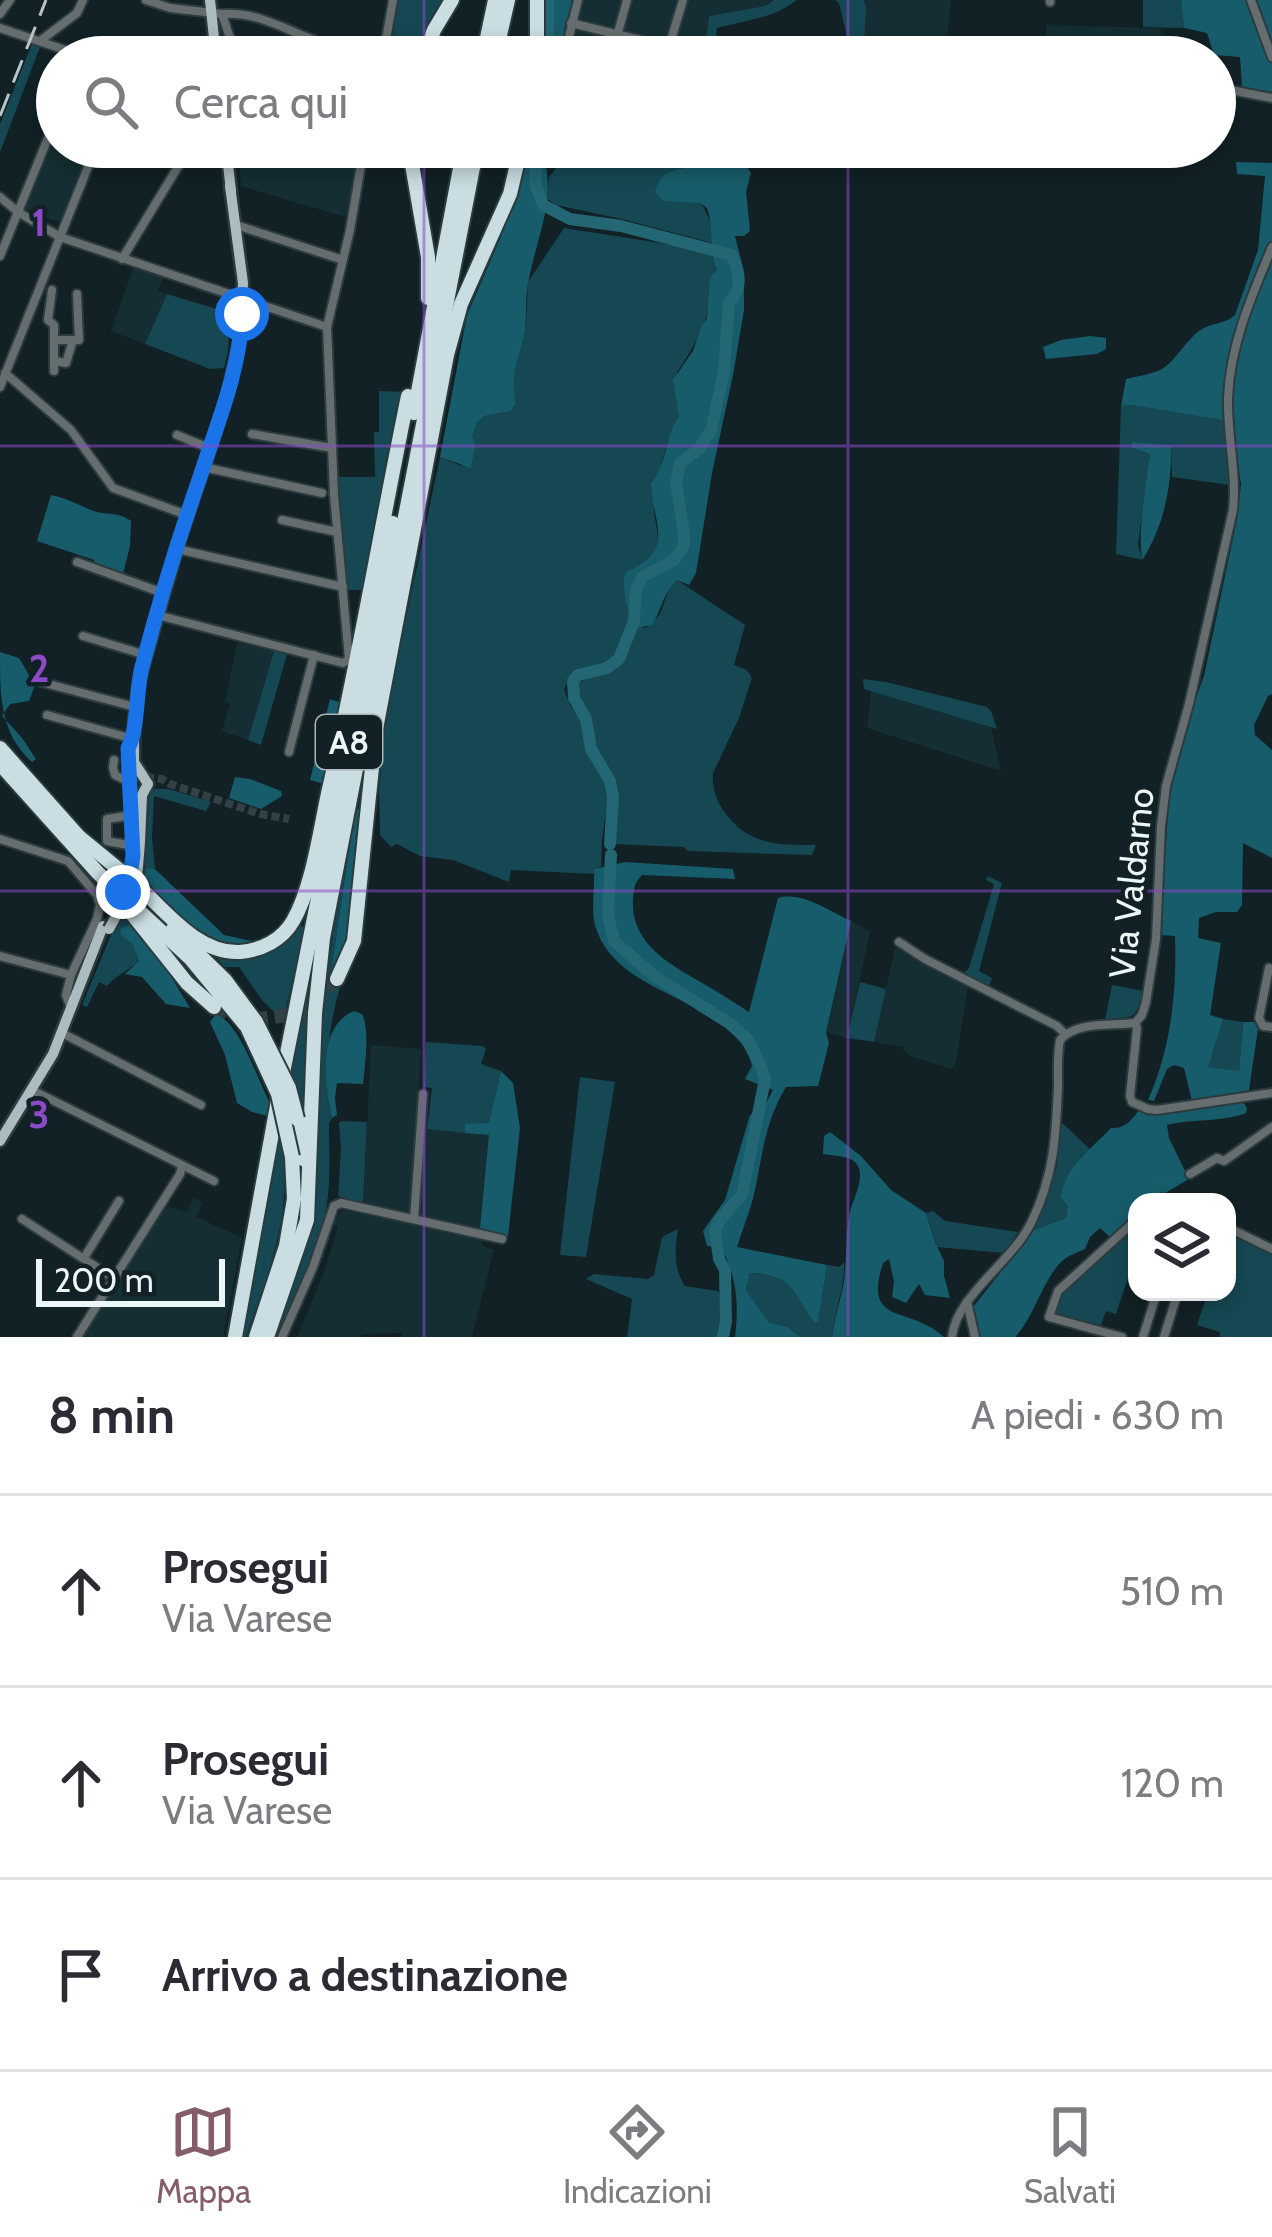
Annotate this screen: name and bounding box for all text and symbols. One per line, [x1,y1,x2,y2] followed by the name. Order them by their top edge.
[36,36,1236,168] search box
[78,69,144,135] icon: search
[174,75,348,129] text: Cerca qui
[32,198,46,246] text: 1
[215,287,269,341] route start
[29,644,49,692] text: 2
[316,715,382,769] road number: A8
[1099,786,1163,980] street label: Via Valdarno
[96,865,150,919] route end
[28,1090,50,1138] text: 3
[1128,1193,1236,1301] map controls
[1128,1193,1236,1301] button: layers
[36,1253,225,1306] scale bar
[54,1260,154,1300] text: 200 m
[48,1384,175,1446] text: 8 min
[971,1391,1224,1439] text: A piedi · 630 m
[162,1540,329,1594] text: Prosegui
[48,1558,114,1624] icon: ahead
[1120,1567,1224,1615] text: 510 m
[162,1594,332,1642] text: Via Varese
[162,1732,329,1786] text: Prosegui
[48,1750,114,1816] icon: ahead
[1121,1759,1224,1807] text: 120 m
[162,1786,332,1834] text: Via Varese
[48,1942,114,2008] icon: arrive
[162,1948,568,2002] text: Arrivo a destinazione
[156,2099,251,2211] tab: Mappa
[563,2099,712,2211] tab: Indicazioni
[1024,2099,1116,2211] tab: Salvati

